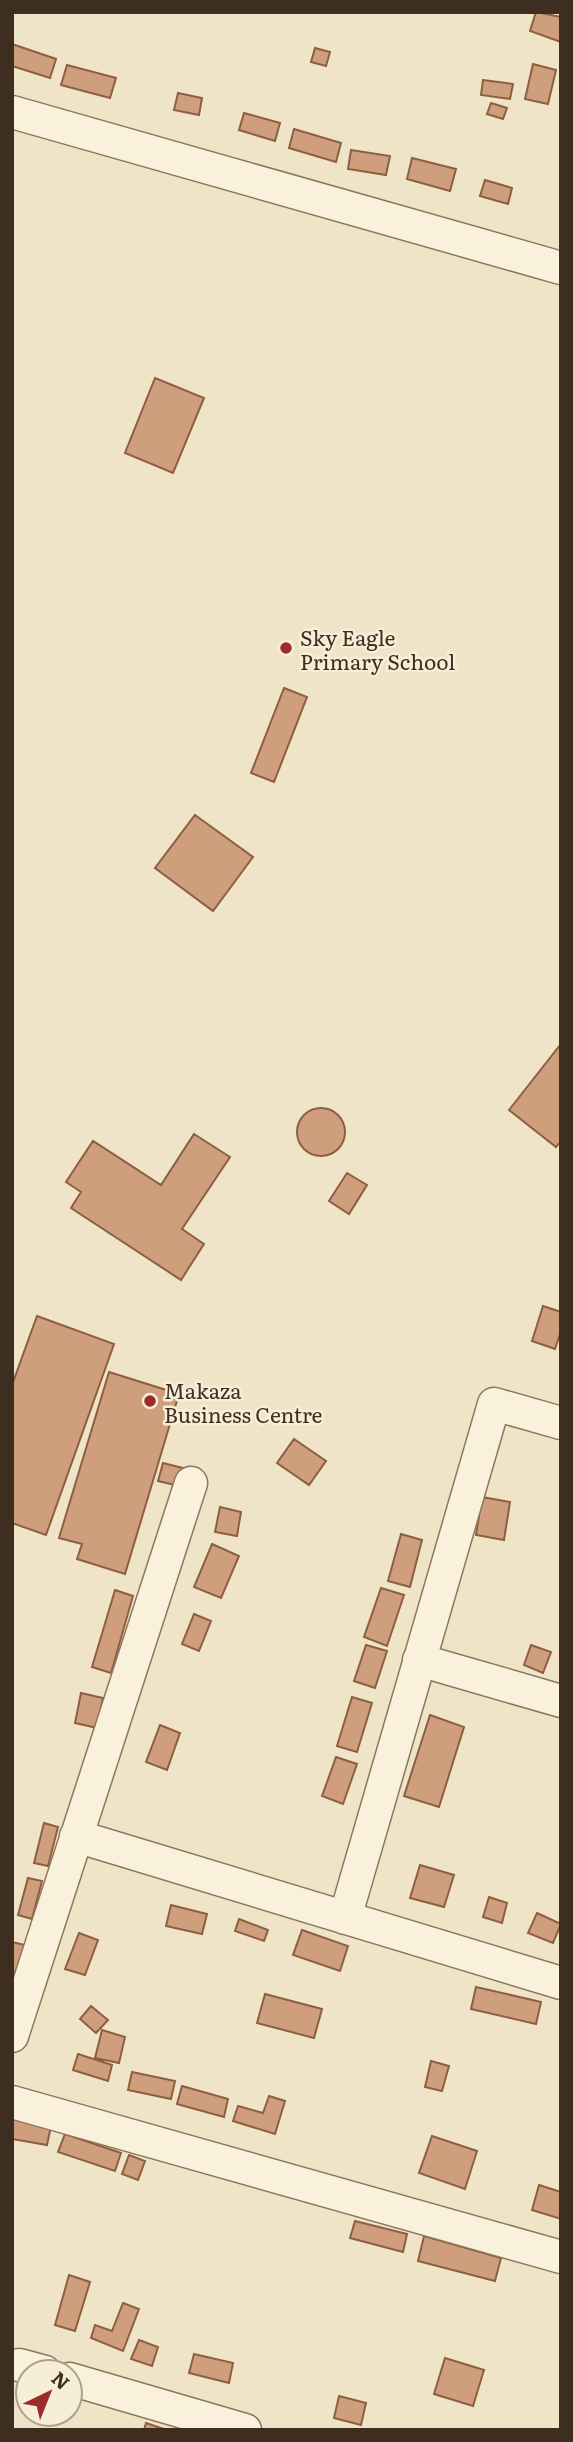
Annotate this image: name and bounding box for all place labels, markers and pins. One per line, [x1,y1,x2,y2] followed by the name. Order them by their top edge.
[300,621,455,676] place label: Sky Eagle Primary School
[278,640,294,656] marker: Sky Eagle Primary School
[164,1374,323,1429] place label: Makaza Business Centre
[142,1393,158,1409] marker: Makaza Business Centre

